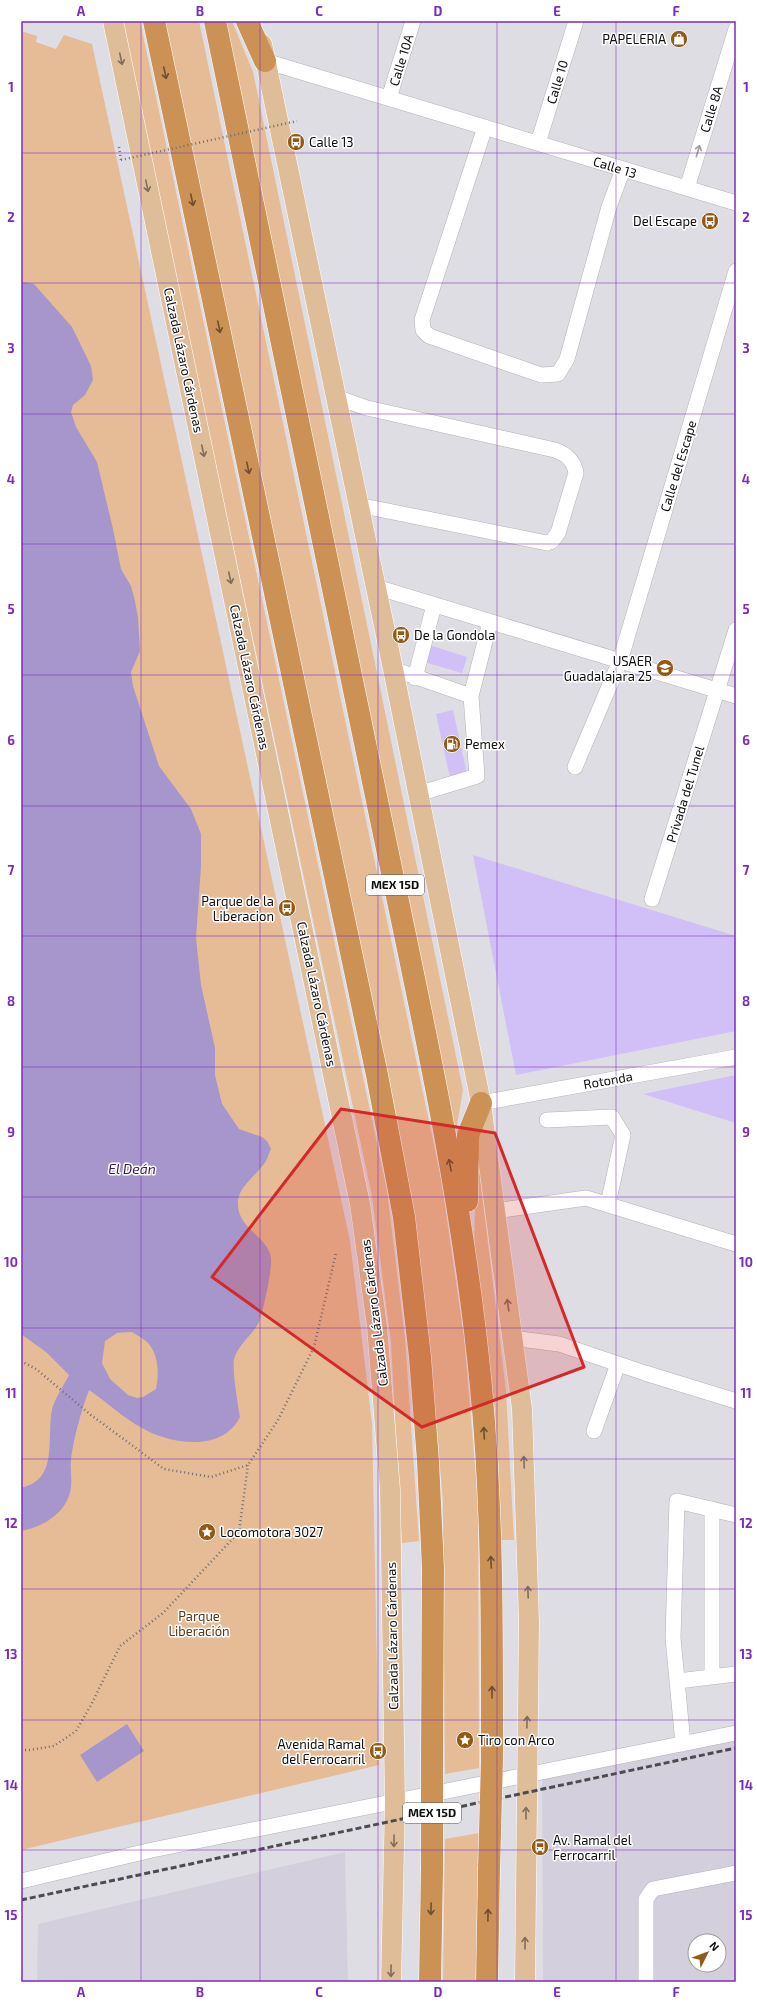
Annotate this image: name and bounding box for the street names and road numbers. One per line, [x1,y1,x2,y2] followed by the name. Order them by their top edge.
[386,32,416,88] street label: Calle 10A
[543,58,571,106] street label: Calle 10
[696,84,726,134] street label: Calle 8A
[591,153,639,181] street label: Calle 13
[161,286,207,434] street label: Calzada Lázaro Cárdenas
[656,418,700,514] street label: Calle del Escape
[227,603,273,751] street label: Calzada Lázaro Cárdenas
[663,744,707,844] street label: Privada del Tunel
[366,875,424,895] road number: MEX 15D
[294,920,340,1068] street label: Calzada Lázaro Cárdenas
[582,1068,634,1092] street label: Rotonda
[357,1239,391,1387] street label: Calzada Lázaro Cárdenas
[383,1562,401,1710] street label: Calzada Lázaro Cárdenas
[403,1803,461,1823] road number: MEX 15D

